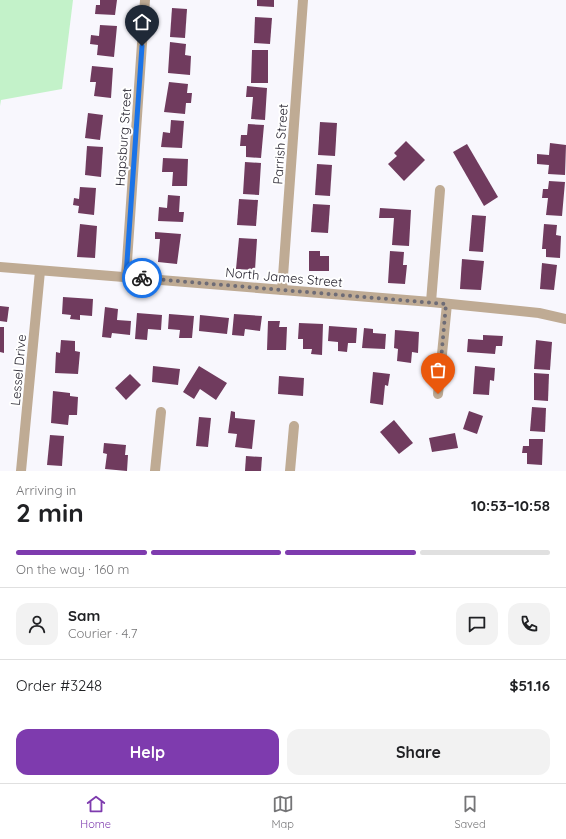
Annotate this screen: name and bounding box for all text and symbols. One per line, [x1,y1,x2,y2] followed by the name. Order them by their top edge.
[125,5,159,46] pin
[131,11,153,33] icon: home
[112,87,134,187] street label: Hapsburg Street
[269,103,291,185] street label: Parrish Street
[122,258,162,298] courier
[225,264,343,290] street label: North James Street
[131,267,153,289] icon: bike
[7,334,29,406] street label: Lessel Drive
[421,353,455,394] pin
[427,359,449,381] icon: bag
[16,482,76,498] text: Arriving in
[16,496,84,529] text: 2 min
[471,496,550,515] text: 10:53–10:58
[16,561,129,577] text: On the way · 160 m
[16,603,58,645] button: person
[456,603,498,645] button: chat
[508,603,550,645] button: phone
[68,606,100,625] text: Sam
[68,625,137,641] text: Courier · 4.7
[16,676,102,695] text: Order #3248
[509,676,550,695] text: $51.16
[16,729,279,775] button: Help
[287,729,550,775] button: Share
[80,793,111,831] tab: Home
[271,793,294,831] tab: Map
[454,793,486,831] tab: Saved

